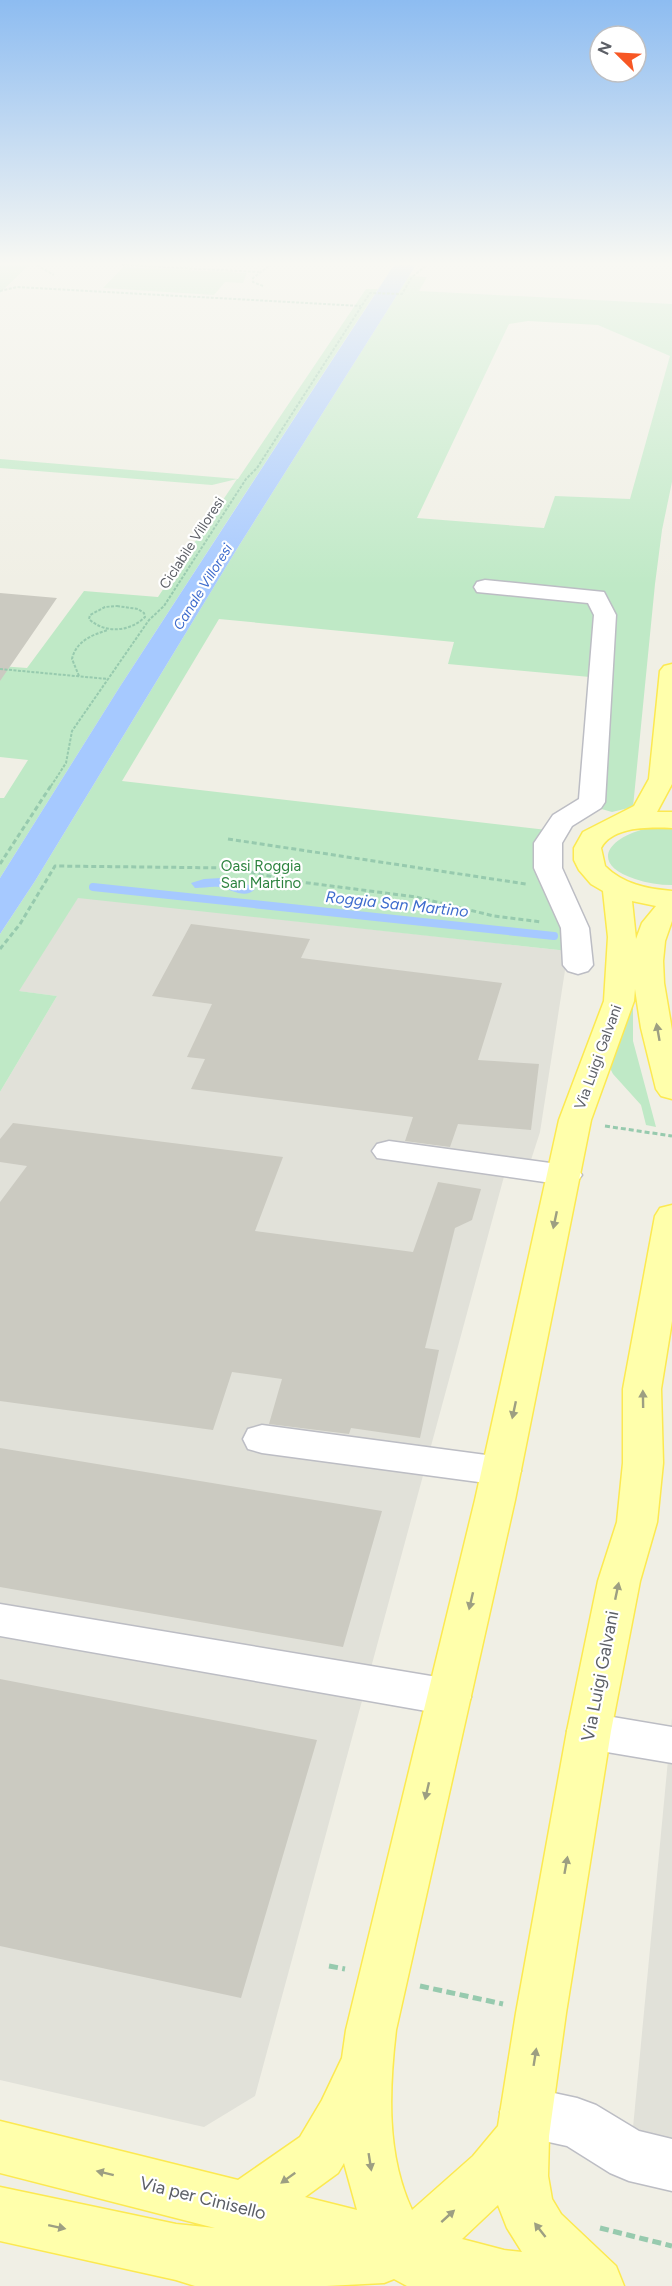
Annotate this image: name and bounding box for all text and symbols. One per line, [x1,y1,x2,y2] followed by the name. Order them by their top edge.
[588,24,648,84] north arrow
[594,39,616,58] text: N
[156,494,228,592] street label: Ciclabile Villoresi
[170,540,237,633] water label: Canale Villoresi
[221,857,302,892] park label: Oasi Roggia San Martino
[325,887,469,921] water label: Roggia San Martino
[571,1002,625,1112] street label: Via Luigi Galvani
[654,1023,663,1042] one-way arrow
[550,1211,559,1230] one-way arrow
[638,1389,647,1408] one-way arrow
[509,1401,518,1420] one-way arrow
[613,1581,622,1600] one-way arrow
[466,1592,476,1610] one-way arrow
[577,1609,623,1743] street label: Via Luigi Galvani
[421,1781,431,1800] one-way arrow
[562,1855,571,1874] one-way arrow
[530,2048,539,2067] one-way arrow
[366,2153,375,2172] one-way arrow
[96,2168,114,2178] one-way arrow
[138,2172,268,2224] street label: Via per Cinisello
[281,2172,297,2184] one-way arrow
[441,2209,456,2223] one-way arrow
[48,2222,66,2232] one-way arrow
[535,2222,547,2237] one-way arrow

